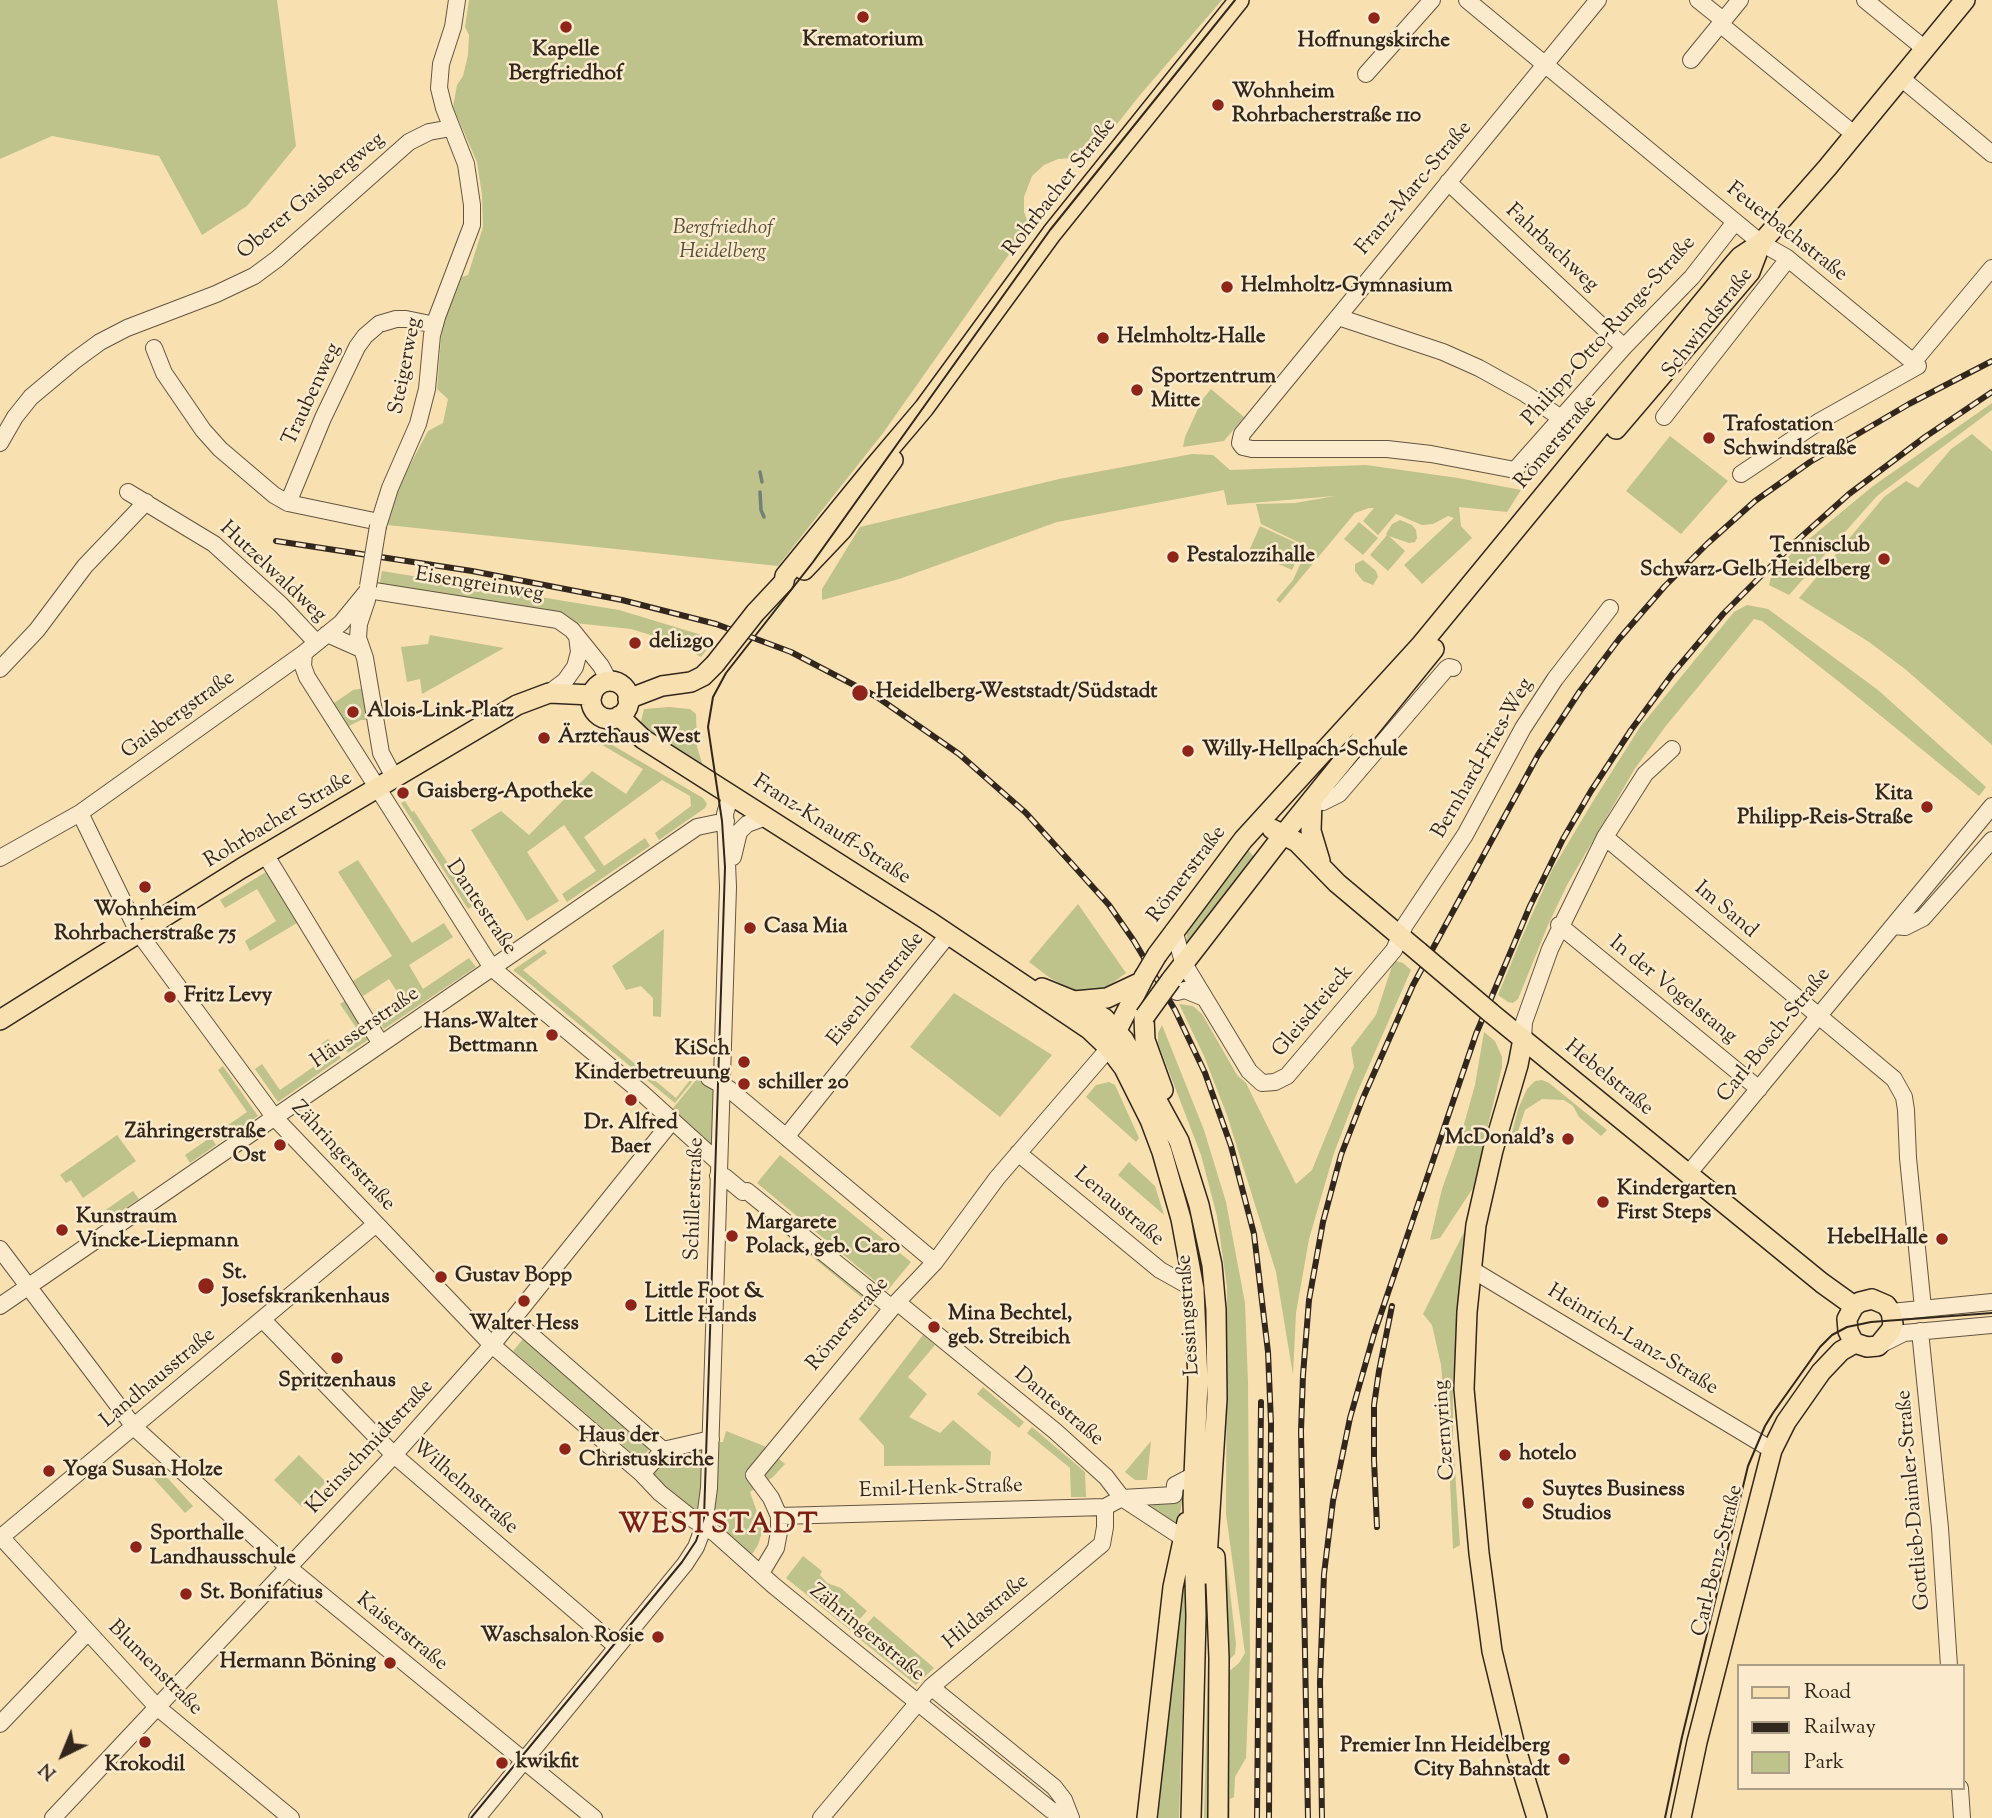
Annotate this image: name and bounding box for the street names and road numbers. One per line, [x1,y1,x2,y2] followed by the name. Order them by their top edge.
[999,114,1123,262] street label: Rohrbacher Straße
[1352,117,1478,261] street label: Franz-Marc-Straße
[233,128,391,266] street label: Oberer Gaisbergweg
[1720,178,1852,288] street label: Feuerbachstraße
[1499,199,1603,299] street label: Fahrbachweg
[1518,232,1702,432] street label: Philipp-Otto-Runge-Straße
[1658,264,1760,384] street label: Schwindstraße
[385,315,429,417] street label: Steigerweg
[278,340,348,450] street label: Traubenweg
[1511,391,1603,495] street label: Römerstraße
[213,517,331,629] street label: Hutzelwaldweg
[413,563,545,609] street label: Eisengreinweg
[117,666,241,766] street label: Gaisbergstraße
[1428,674,1540,844] street label: Bernhard-Fries-Weg
[200,767,358,875] street label: Rohrbacher Straße
[747,771,915,891] street label: Franz-Knauff-Straße
[1143,822,1233,928] street label: Römerstraße
[439,856,521,960] street label: Dantestraße
[1688,877,1762,945] street label: Im Sand
[823,928,931,1052] street label: Eisenlohrstraße
[1603,932,1741,1050] street label: In der Vogelstang
[1268,961,1360,1063] street label: Gleisdreieck
[1713,963,1837,1109] street label: Carl-Bosch-Straße
[307,983,425,1075] street label: Häusserstraße
[1558,1036,1658,1122] street label: Hebelstraße
[285,1097,399,1217] street label: Zähringerstraße
[681,1137,711,1261] street label: Schillerstraße
[1068,1163,1168,1253] street label: Lenaustraße
[1173,1254,1207,1376] street label: Lessingstraße
[803,1273,895,1377] street label: Römerstraße
[1542,1280,1722,1402] street label: Heinrich-Lanz-Straße
[96,1324,222,1434] street label: Landhausstraße
[1008,1363,1108,1453] street label: Dantestraße
[302,1375,440,1521] street label: Kleinschmidtstraße
[1430,1379,1462,1481] street label: Czernyring
[1893,1389,1937,1611] street label: Gottlieb-Daimler-Straße
[406,1435,522,1541] street label: Wilhelmstraße
[859,1475,1023,1505] street label: Emil-Henk-Straße
[1688,1483,1750,1639] street label: Carl-Benz-Straße
[939,1570,1035,1656] street label: Hildastraße
[803,1580,929,1688] street label: Zähringerstraße
[350,1588,452,1678] street label: Kaiserstraße
[101,1616,207,1722] street label: Blumenstraße

